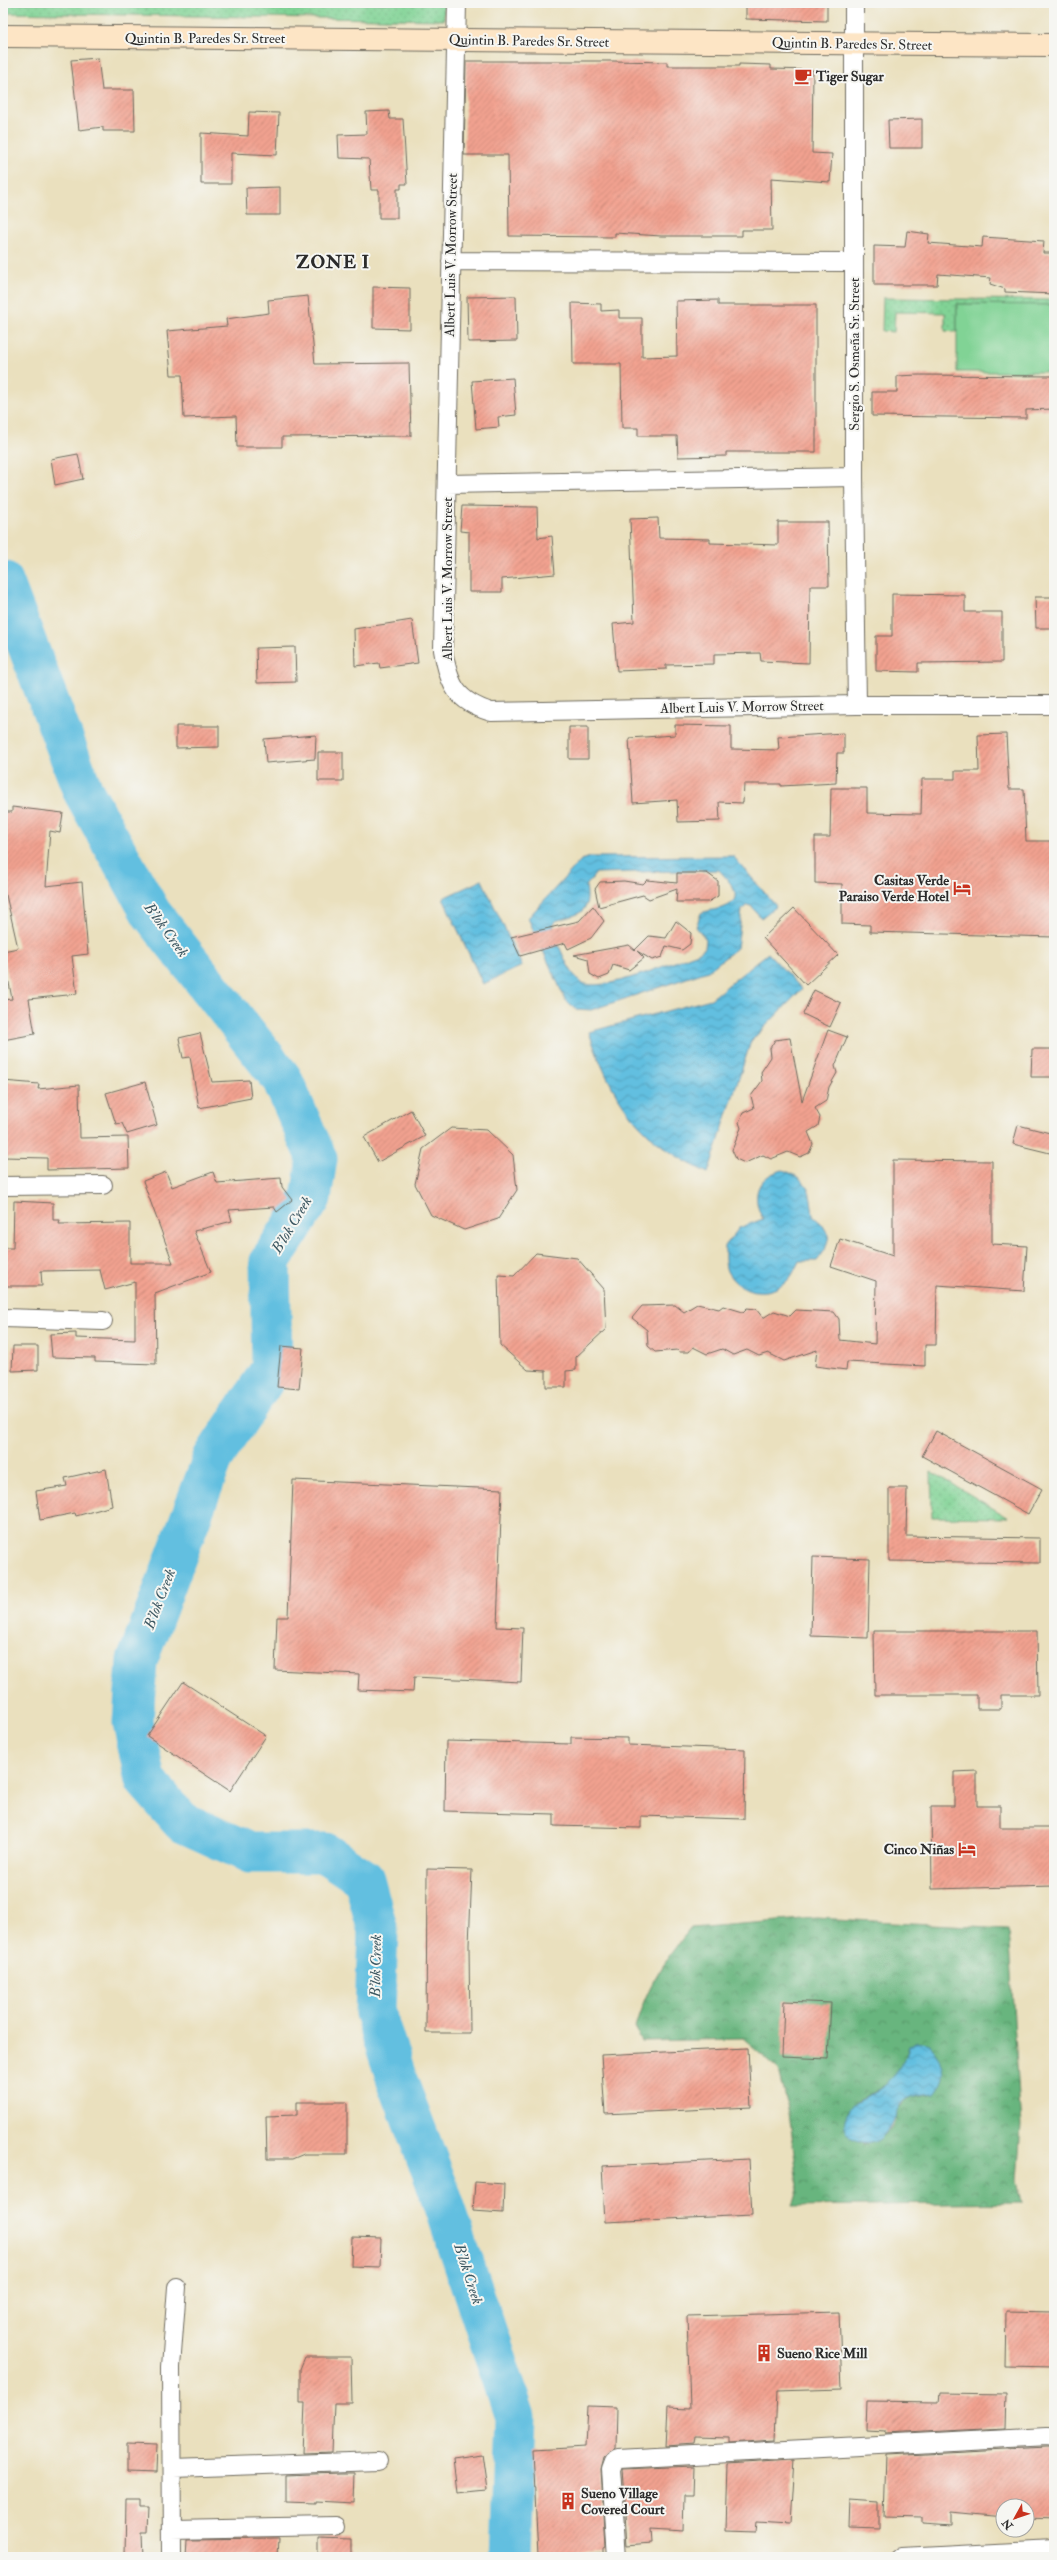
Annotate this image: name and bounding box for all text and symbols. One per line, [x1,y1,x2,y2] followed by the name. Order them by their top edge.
[125,30,286,47] street label: Quintin B. Paredes Sr. Street
[449,31,610,51] street label: Quintin B. Paredes Sr. Street
[772,34,933,54] street label: Quintin B. Paredes Sr. Street
[793,66,813,86] cafe icon: Tiger Sugar
[815,68,884,86] place label: Tiger Sugar
[441,173,461,338] street label: Albert Luis V. Morrow Street
[296,251,370,274] district label: ZONE I
[846,277,863,431] street label: Sergio S. Osmeña Sr. Street
[439,497,456,662] street label: Albert Luis V. Morrow Street
[659,697,824,717] street label: Albert Luis V. Morrow Street
[839,872,949,905] place label: Casitas Verde Paraiso Verde Hotel
[952,878,972,898] hotel icon: Casitas Verde Paraiso Verde Hotel
[139,898,192,961] water label: B'lok Creek
[267,1193,316,1258] water label: B'lok Creek
[139,1566,180,1633] water label: B'lok Creek
[957,1839,977,1859] hotel icon: Cinco Niñas
[884,1841,954,1858] place label: Cinco Niñas
[366,1934,386,1999] water label: B'lok Creek
[449,2240,487,2307] water label: B'lok Creek
[754,2343,774,2363] building icon: Sueno Rice Mill
[777,2345,868,2362] place label: Sueno Rice Mill
[581,2485,665,2518] place label: Sueno Village Covered Court
[558,2491,578,2511] building icon: Sueno Village Covered Court
[995,2498,1035,2538] north arrow
[999,2515,1017,2533] text: N

